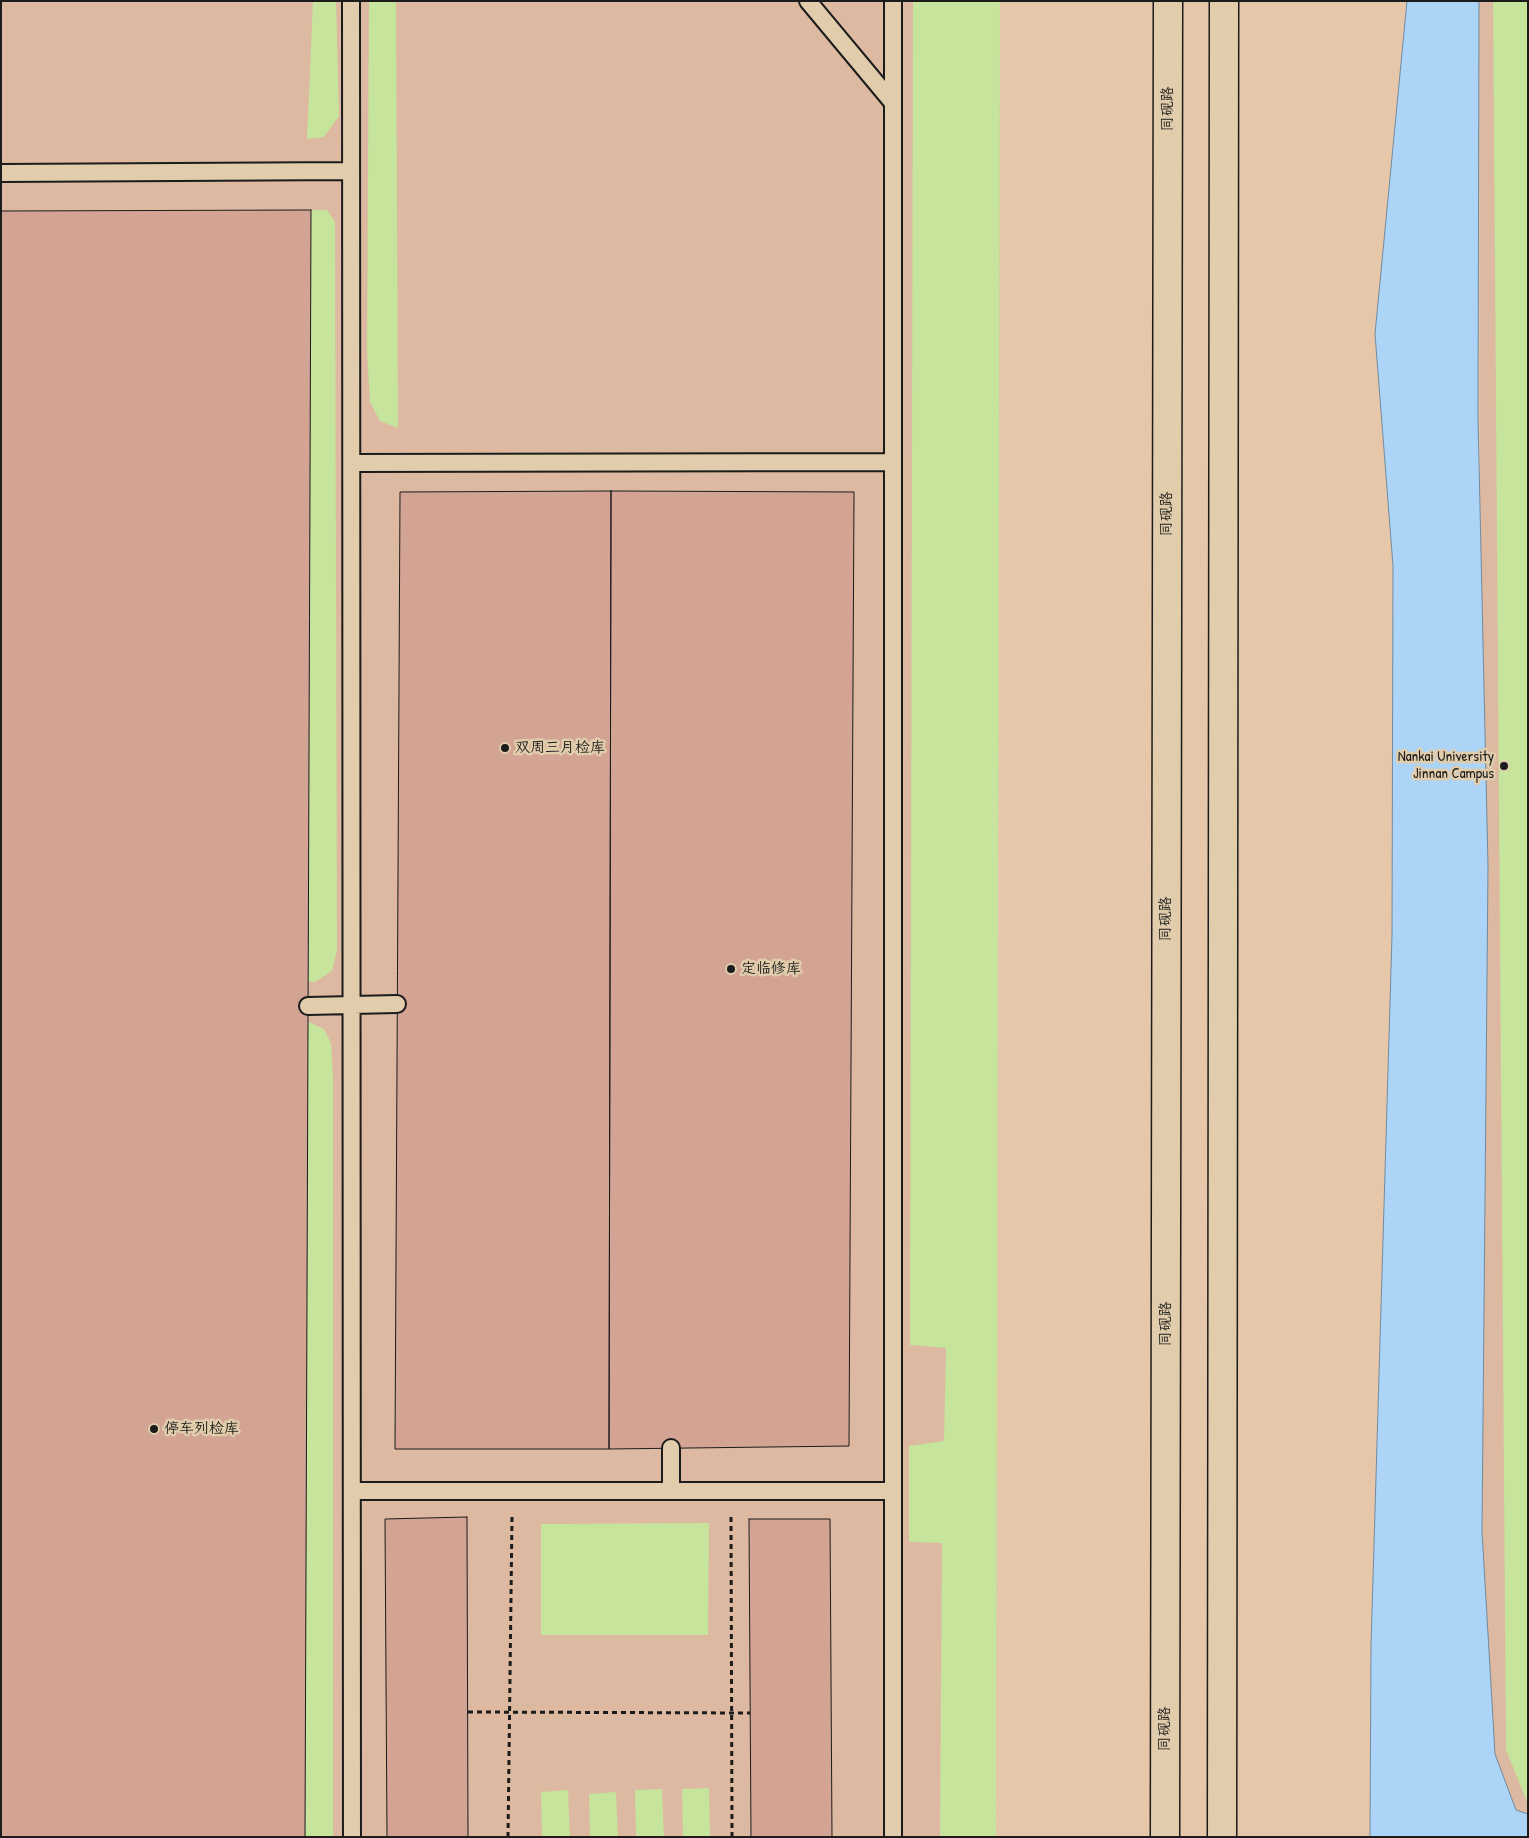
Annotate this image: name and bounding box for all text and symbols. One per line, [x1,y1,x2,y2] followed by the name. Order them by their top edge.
[1159,87,1177,131] street label: 同砚路
[1158,492,1176,536] street label: 同砚路
[515,739,605,757] place label: 双周三月检库
[499,742,511,754] marker: 双周三月检库
[1398,748,1494,783] place label: Nankai University Jinnan Campus
[1498,760,1510,772] marker: Nankai University Jinnan Campus
[1157,897,1175,941] street label: 同砚路
[741,960,801,978] place label: 定临修库
[725,963,737,975] marker: 定临修库
[1157,1302,1175,1346] street label: 同砚路
[164,1420,239,1438] place label: 停车列检库
[148,1423,160,1435] marker: 停车列检库
[1156,1707,1174,1751] street label: 同砚路

